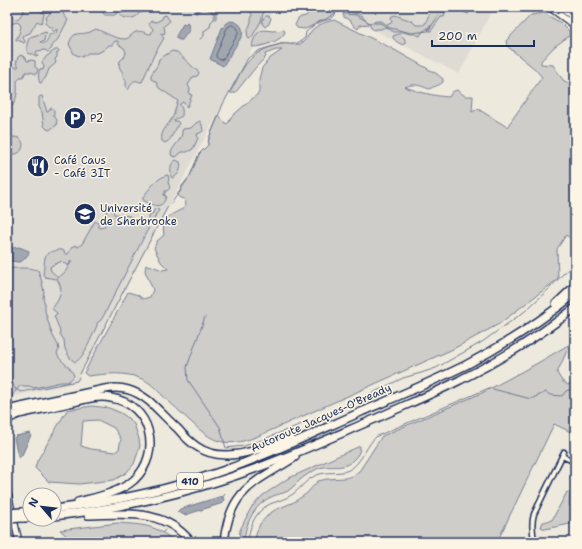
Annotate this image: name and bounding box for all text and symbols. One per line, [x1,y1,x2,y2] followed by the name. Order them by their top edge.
[432,22,534,48] scale bar
[438,28,477,44] text: 200 m
[62,105,88,131] parking icon: P2
[90,111,104,126] place label: P2
[25,153,51,179] restaurant icon: Café Caus - Café 3IT
[54,153,111,181] place label: Café Caus - Café 3IT
[72,201,98,227] school or university icon: Université de Sherbrooke
[100,201,177,229] place label: Université de Sherbrooke
[248,380,394,456] street label: Autoroute Jacques-O'Bready
[177,473,203,489] road number: 410
[22,487,62,527] north arrow
[25,495,42,510] text: N

